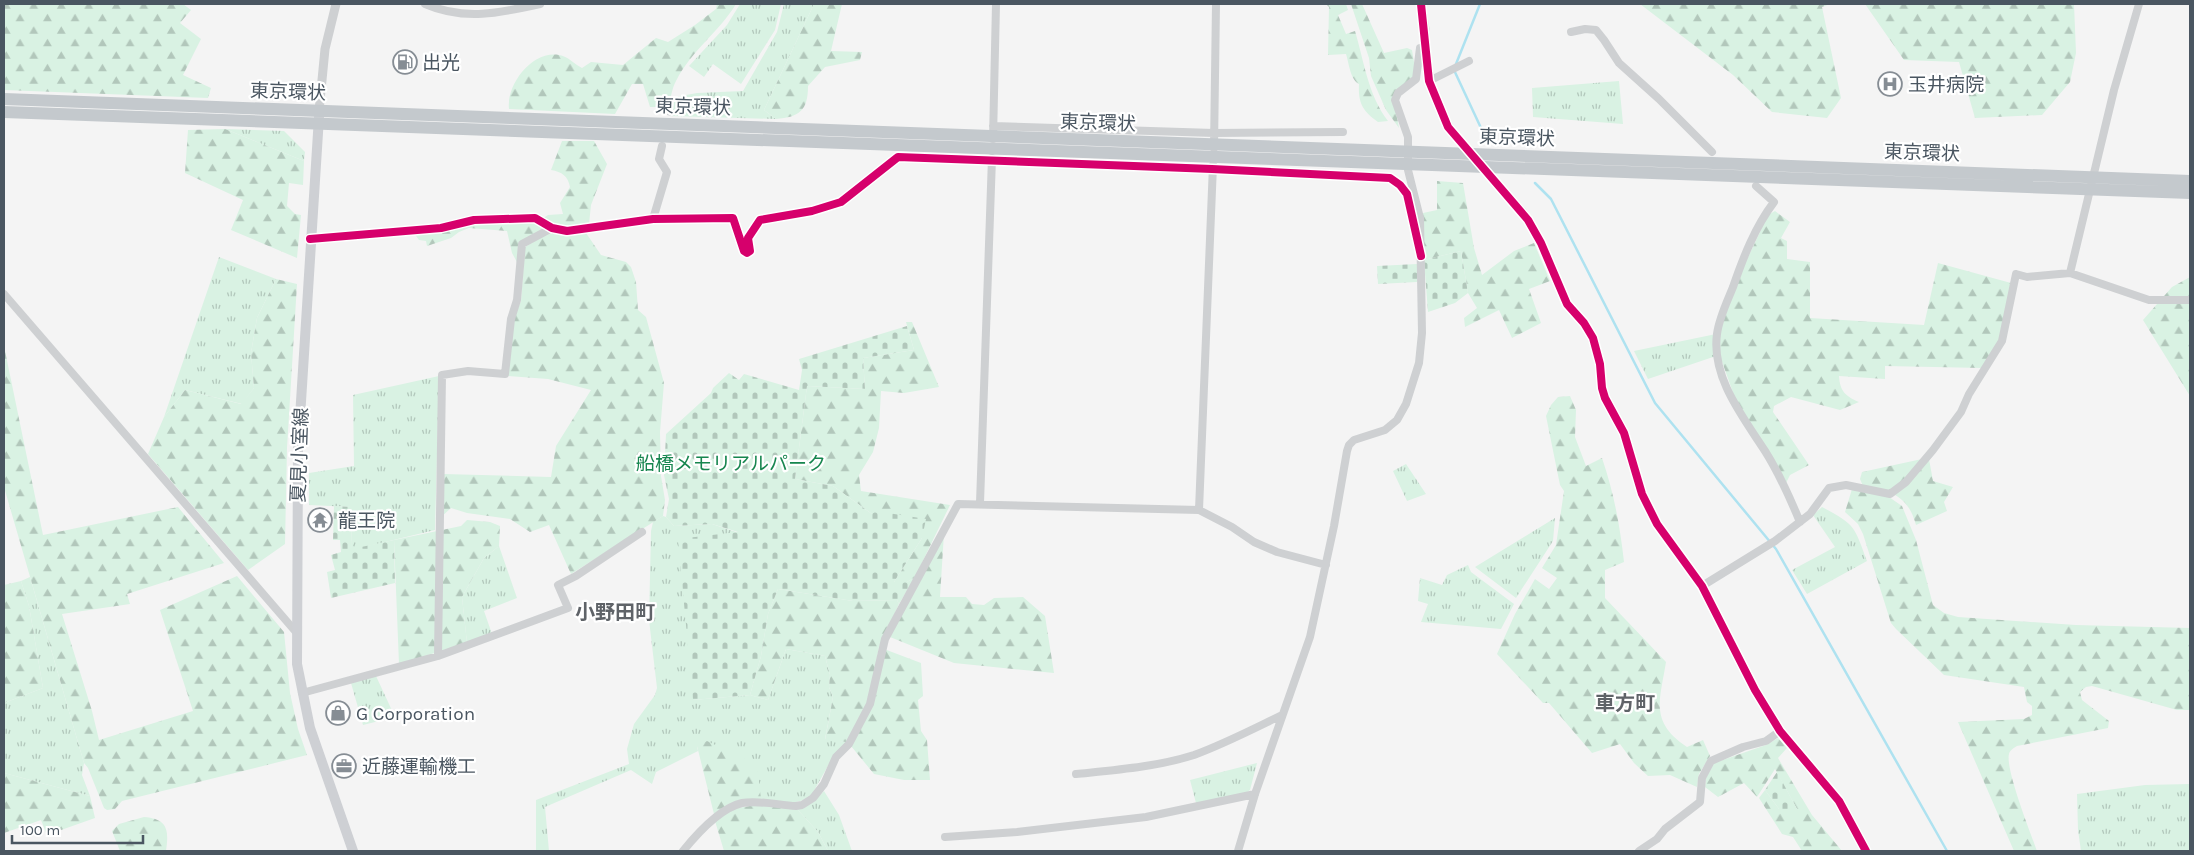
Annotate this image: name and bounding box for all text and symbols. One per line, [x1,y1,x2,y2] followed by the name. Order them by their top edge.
[392,49,418,75] fuel station icon: 出光
[422,52,460,74] place label: 出光
[1877,71,1903,97] hospital icon: 玉井病院
[1908,74,1984,96] place label: 玉井病院
[250,80,326,104] street label: 東京環状
[655,95,731,119] street label: 東京環状
[1060,111,1136,135] street label: 東京環状
[1479,126,1555,150] street label: 東京環状
[1884,141,1960,165] street label: 東京環状
[287,407,313,503] street label: 夏見小室線
[636,453,826,475] park label: 船橋メモリアルパーク
[307,507,333,533] temple icon: 龍王院
[338,510,395,532] place label: 龍王院
[575,601,655,624] district label: 小野田町
[1595,692,1655,715] district label: 車方町
[325,700,351,726] shop icon: G Corporation
[356,703,475,725] place label: G Corporation
[331,753,357,779] office icon: 近藤運輸機工
[362,756,476,778] place label: 近藤運輸機工
[12,812,144,844] scale bar
[20,821,60,839] text: 100 m

